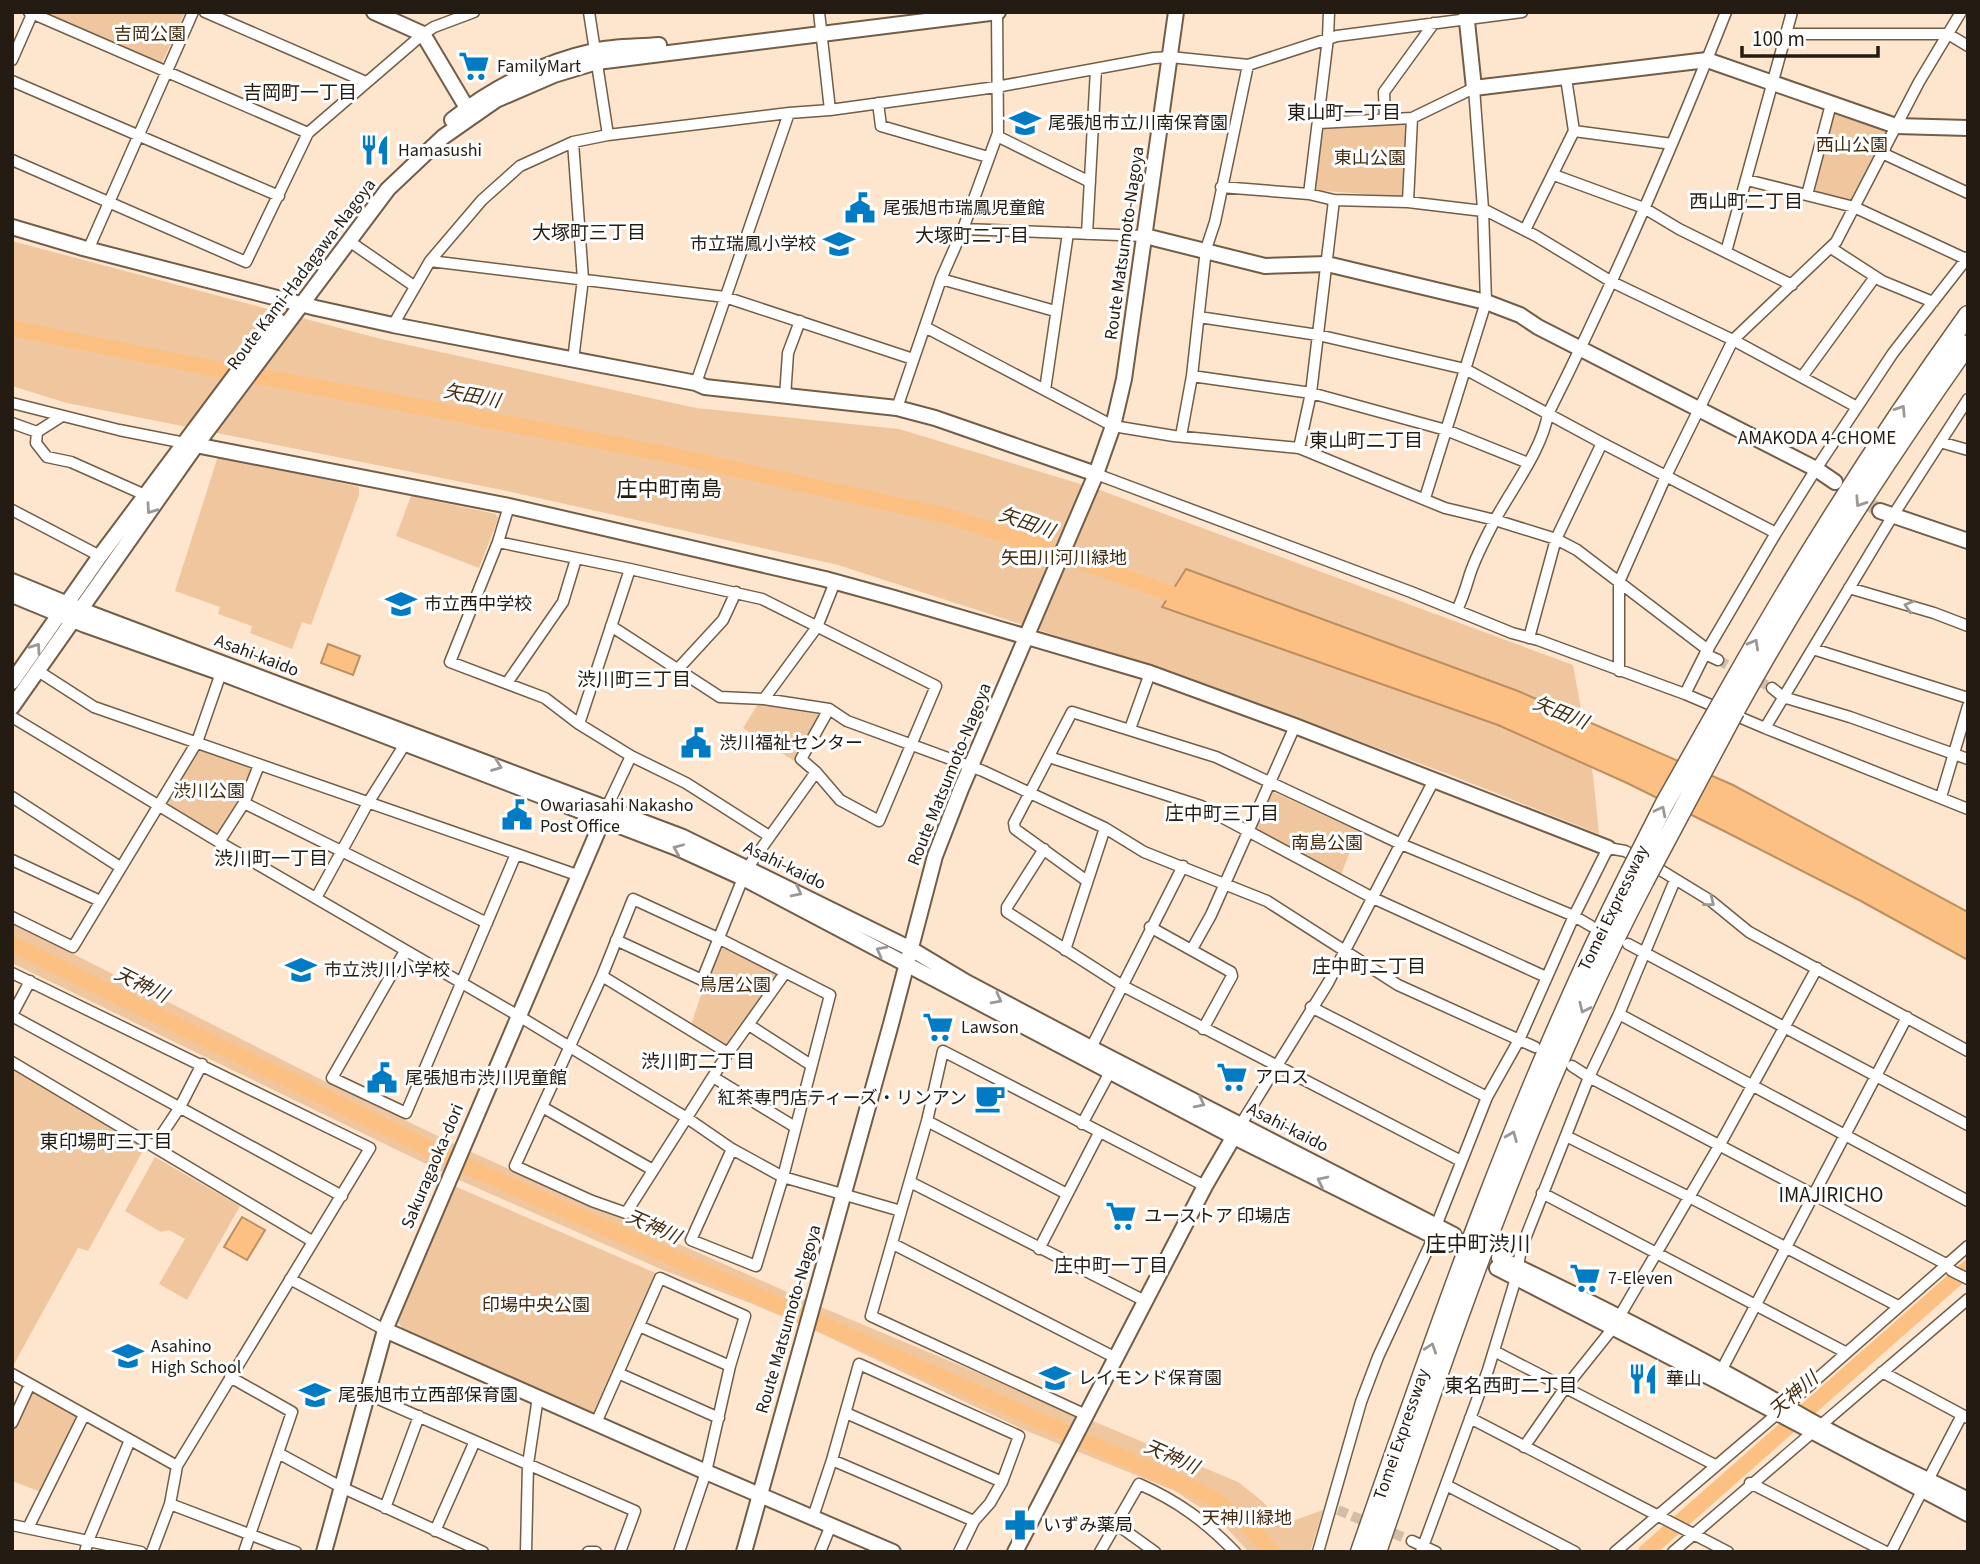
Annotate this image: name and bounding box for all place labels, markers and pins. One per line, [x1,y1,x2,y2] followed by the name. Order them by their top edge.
[457,49,491,83] supermarket icon: FamilyMart
[497,54,581,79] place label: FamilyMart
[1008,106,1042,140] school or university icon: 尾張旭市立川南保育園
[1048,111,1228,136] place label: 尾張旭市立川南保育園
[358,133,392,167] restaurant icon: Hamasushi
[398,138,482,163] place label: Hamasushi
[843,191,877,225] public building icon: 尾張旭市瑞鳳児童館
[883,196,1045,221] place label: 尾張旭市瑞鳳児童館
[822,227,856,261] school or university icon: 市立瑞鳳小学校
[690,232,816,257] place label: 市立瑞鳳小学校
[384,587,418,621] school or university icon: 市立西中学校
[424,592,532,617] place label: 市立西中学校
[679,726,713,760] public building icon: 渋川福祉センター
[719,731,863,756] place label: 渋川福祉センター
[540,793,694,839] place label: Owariasahi Nakasho Post Office
[500,798,534,832] public building icon: Owariasahi Nakasho Post Office
[284,953,318,987] school or university icon: 市立渋川小学校
[324,958,450,983] place label: 市立渋川小学校
[921,1010,955,1044] supermarket icon: Lawson
[961,1015,1019,1040] place label: Lawson
[1215,1060,1249,1094] supermarket icon: アロス
[365,1061,399,1095] public building icon: 尾張旭市渋川児童館
[1255,1065,1309,1090] place label: アロス
[405,1066,567,1091] place label: 尾張旭市渋川児童館
[973,1081,1007,1115] cafe icon: 紅茶専門店ティーズ・リンアン
[718,1086,967,1111] place label: 紅茶専門店ティーズ・リンアン
[1104,1199,1138,1233] supermarket icon: ユーストア 印場店
[1144,1204,1291,1229] place label: ユーストア 印場店
[1568,1261,1602,1295] supermarket icon: 7-Eleven
[1608,1266,1673,1291] place label: 7-Eleven
[151,1334,241,1380] place label: Asahino High School
[111,1339,145,1373] school or university icon: Asahino High School
[1038,1361,1072,1395] school or university icon: レイモンド保育園
[1626,1362,1660,1396] restaurant icon: 華山
[1078,1366,1222,1391] place label: レイモンド保育園
[1666,1367,1702,1392] place label: 華山
[298,1378,332,1412] school or university icon: 尾張旭市立西部保育園
[338,1383,518,1408] place label: 尾張旭市立西部保育園
[1003,1508,1037,1542] pharmacy icon: いずみ薬局
[1043,1513,1133,1538] place label: いずみ薬局

